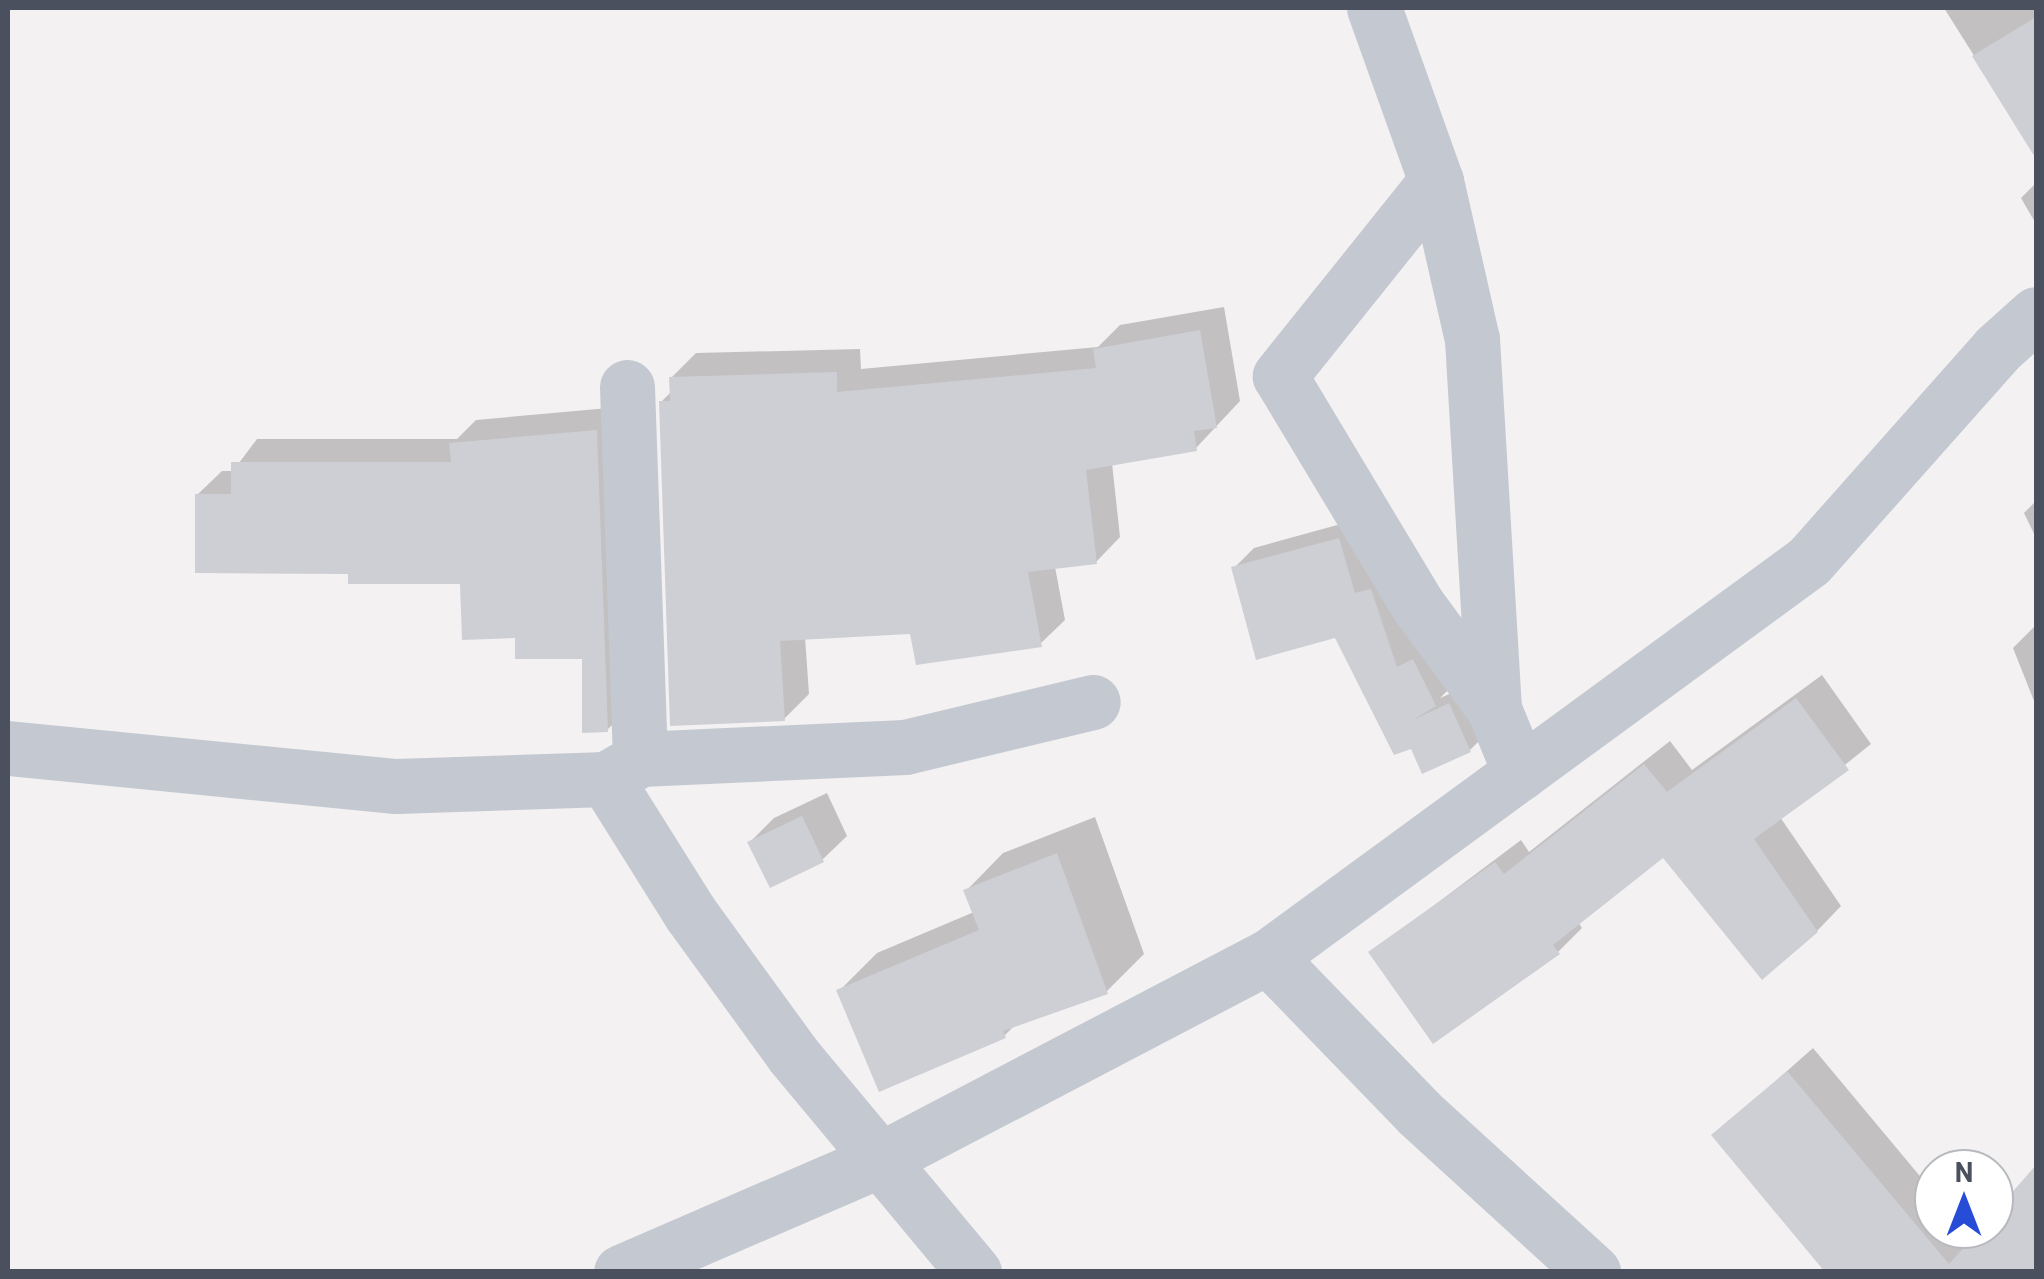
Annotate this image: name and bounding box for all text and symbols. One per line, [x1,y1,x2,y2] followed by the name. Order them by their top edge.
[1914,1149,2014,1249] north arrow
[1955,1154,1973,1188] text: N

